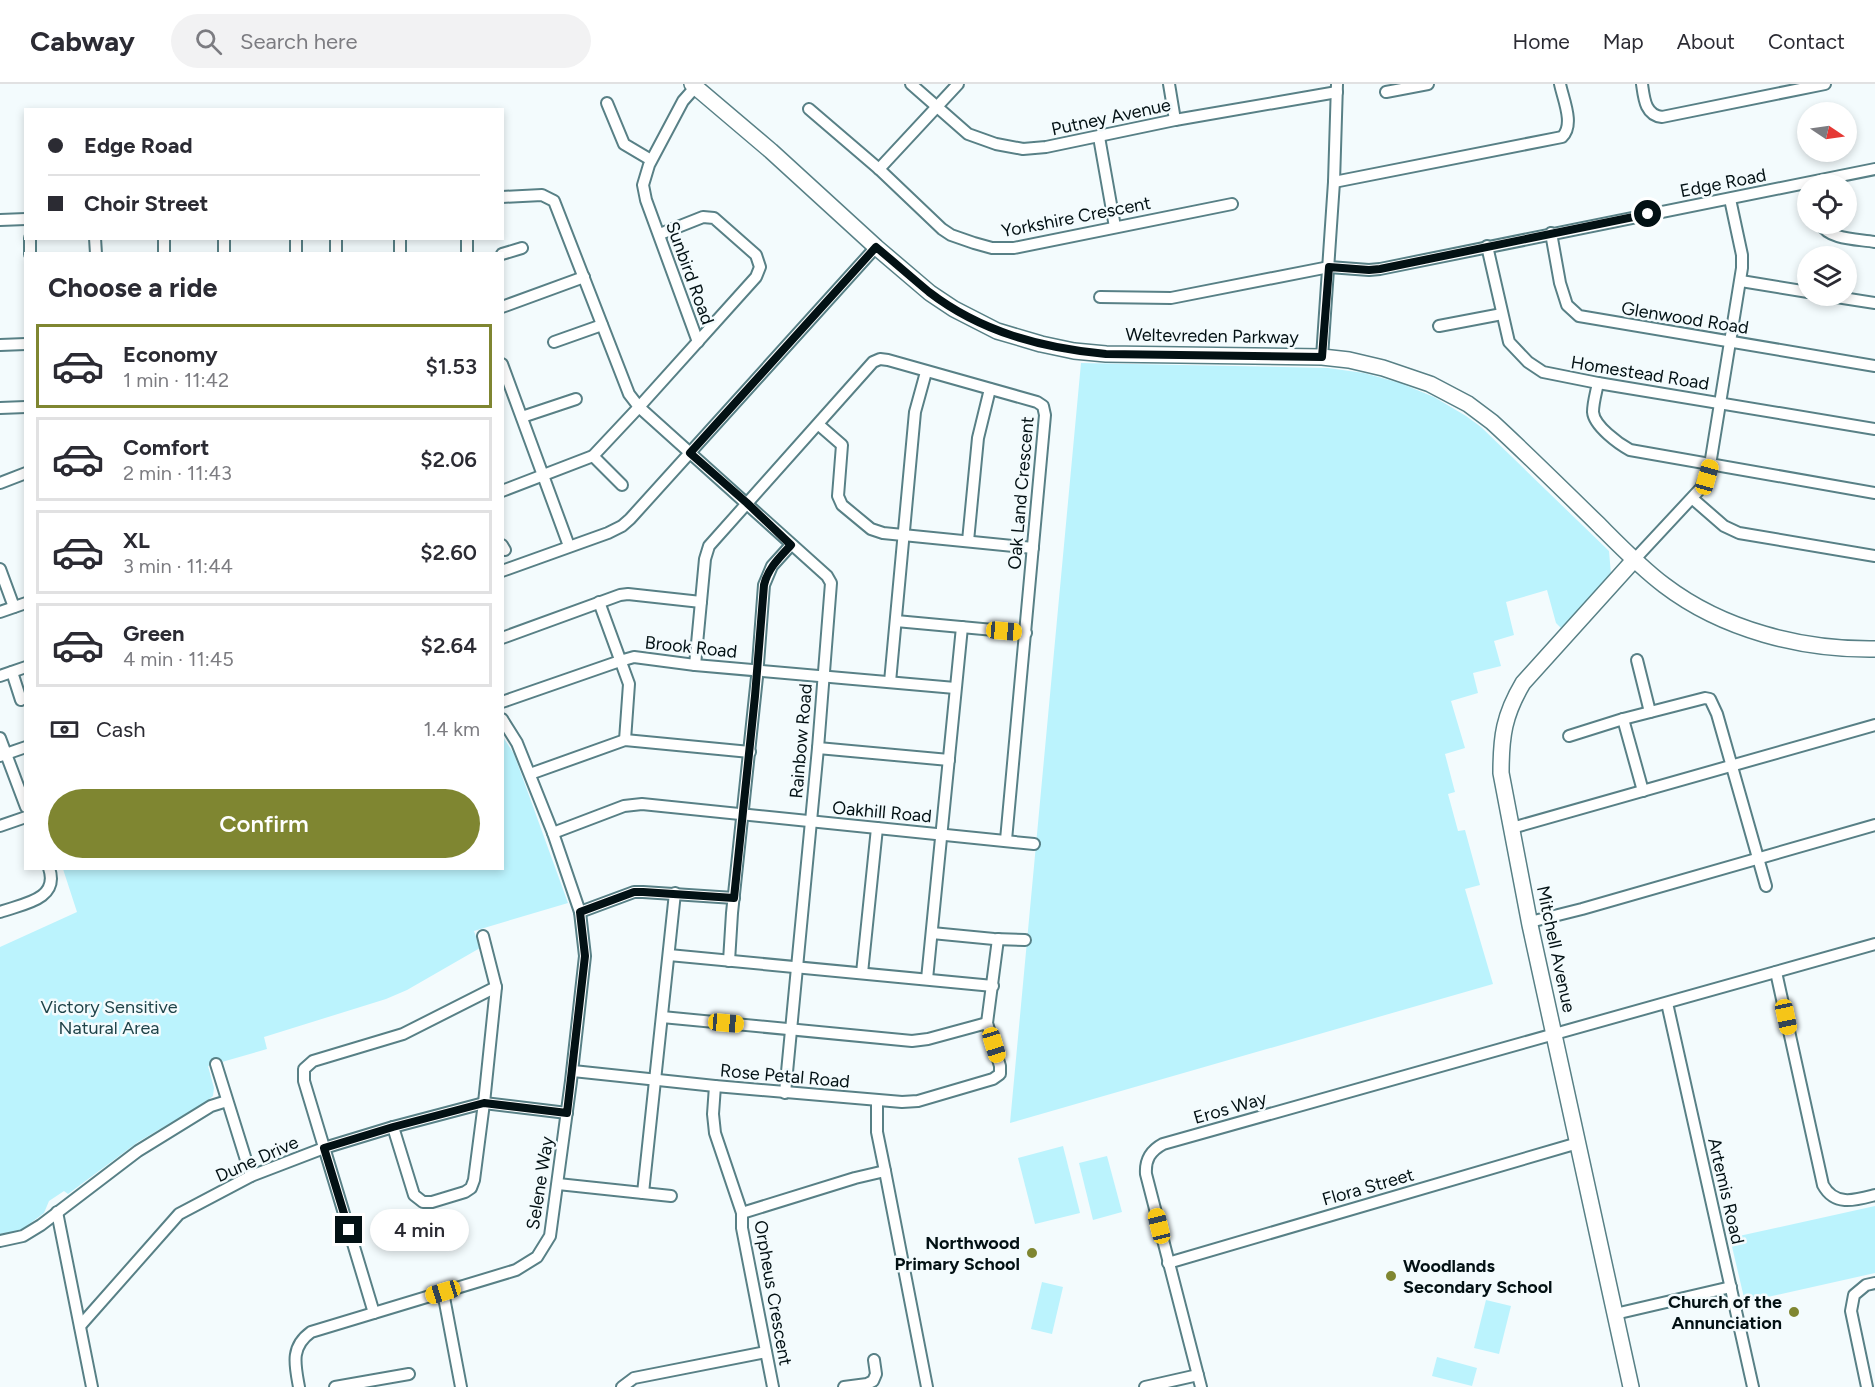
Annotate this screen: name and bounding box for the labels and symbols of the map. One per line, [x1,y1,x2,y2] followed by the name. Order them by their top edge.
[1049,94,1173,140] street label: Putney Avenue
[1797,102,1857,162] north arrow
[1678,164,1768,202] street label: Edge Road
[999,192,1153,242] street label: Yorkshire Crescent
[1634,200,1661,227] route start
[661,218,719,328] street label: Sunbird Road
[1620,297,1750,339] street label: Glenwood Road
[1125,323,1299,349] street label: Weltevreden Parkway
[1569,351,1711,395] street label: Homestead Road
[1003,415,1039,570] street label: Oak Land Crescent
[1693,457,1721,497] car
[985,620,1023,642] car
[644,631,738,663] street label: Brook Road
[785,683,817,799] street label: Rainbow Road
[831,797,933,827] street label: Oakhill Road
[1532,884,1580,1015] street label: Mitchell Avenue
[40,996,178,1039] park label: Victory Sensitive Natural Area
[1773,998,1799,1036] car
[707,1012,745,1034] car
[980,1025,1008,1065] car
[719,1059,851,1093] street label: Rose Petal Road
[1191,1087,1270,1129] street label: Eros Way
[212,1131,302,1187] street label: Dune Drive
[522,1134,558,1231] street label: Selene Way
[1703,1136,1749,1246] street label: Artemis Road
[1320,1163,1417,1211] street label: Flora Street
[1146,1206,1172,1246] car
[370,1209,469,1251] callout: 4 min
[335,1216,362,1243] route end
[749,1219,797,1368] street label: Orpheus Crescent
[895,1232,1020,1275] place label: Northwood Primary School
[1025,1246,1039,1260] marker: Northwood Primary School
[1403,1255,1553,1298] place label: Woodlands Secondary School
[1384,1269,1398,1283] marker: Woodlands Secondary School
[423,1278,463,1306] car
[1668,1291,1782,1334] place label: Church of the Annunciation
[1787,1305,1801,1319] marker: Church of the Annunciation

